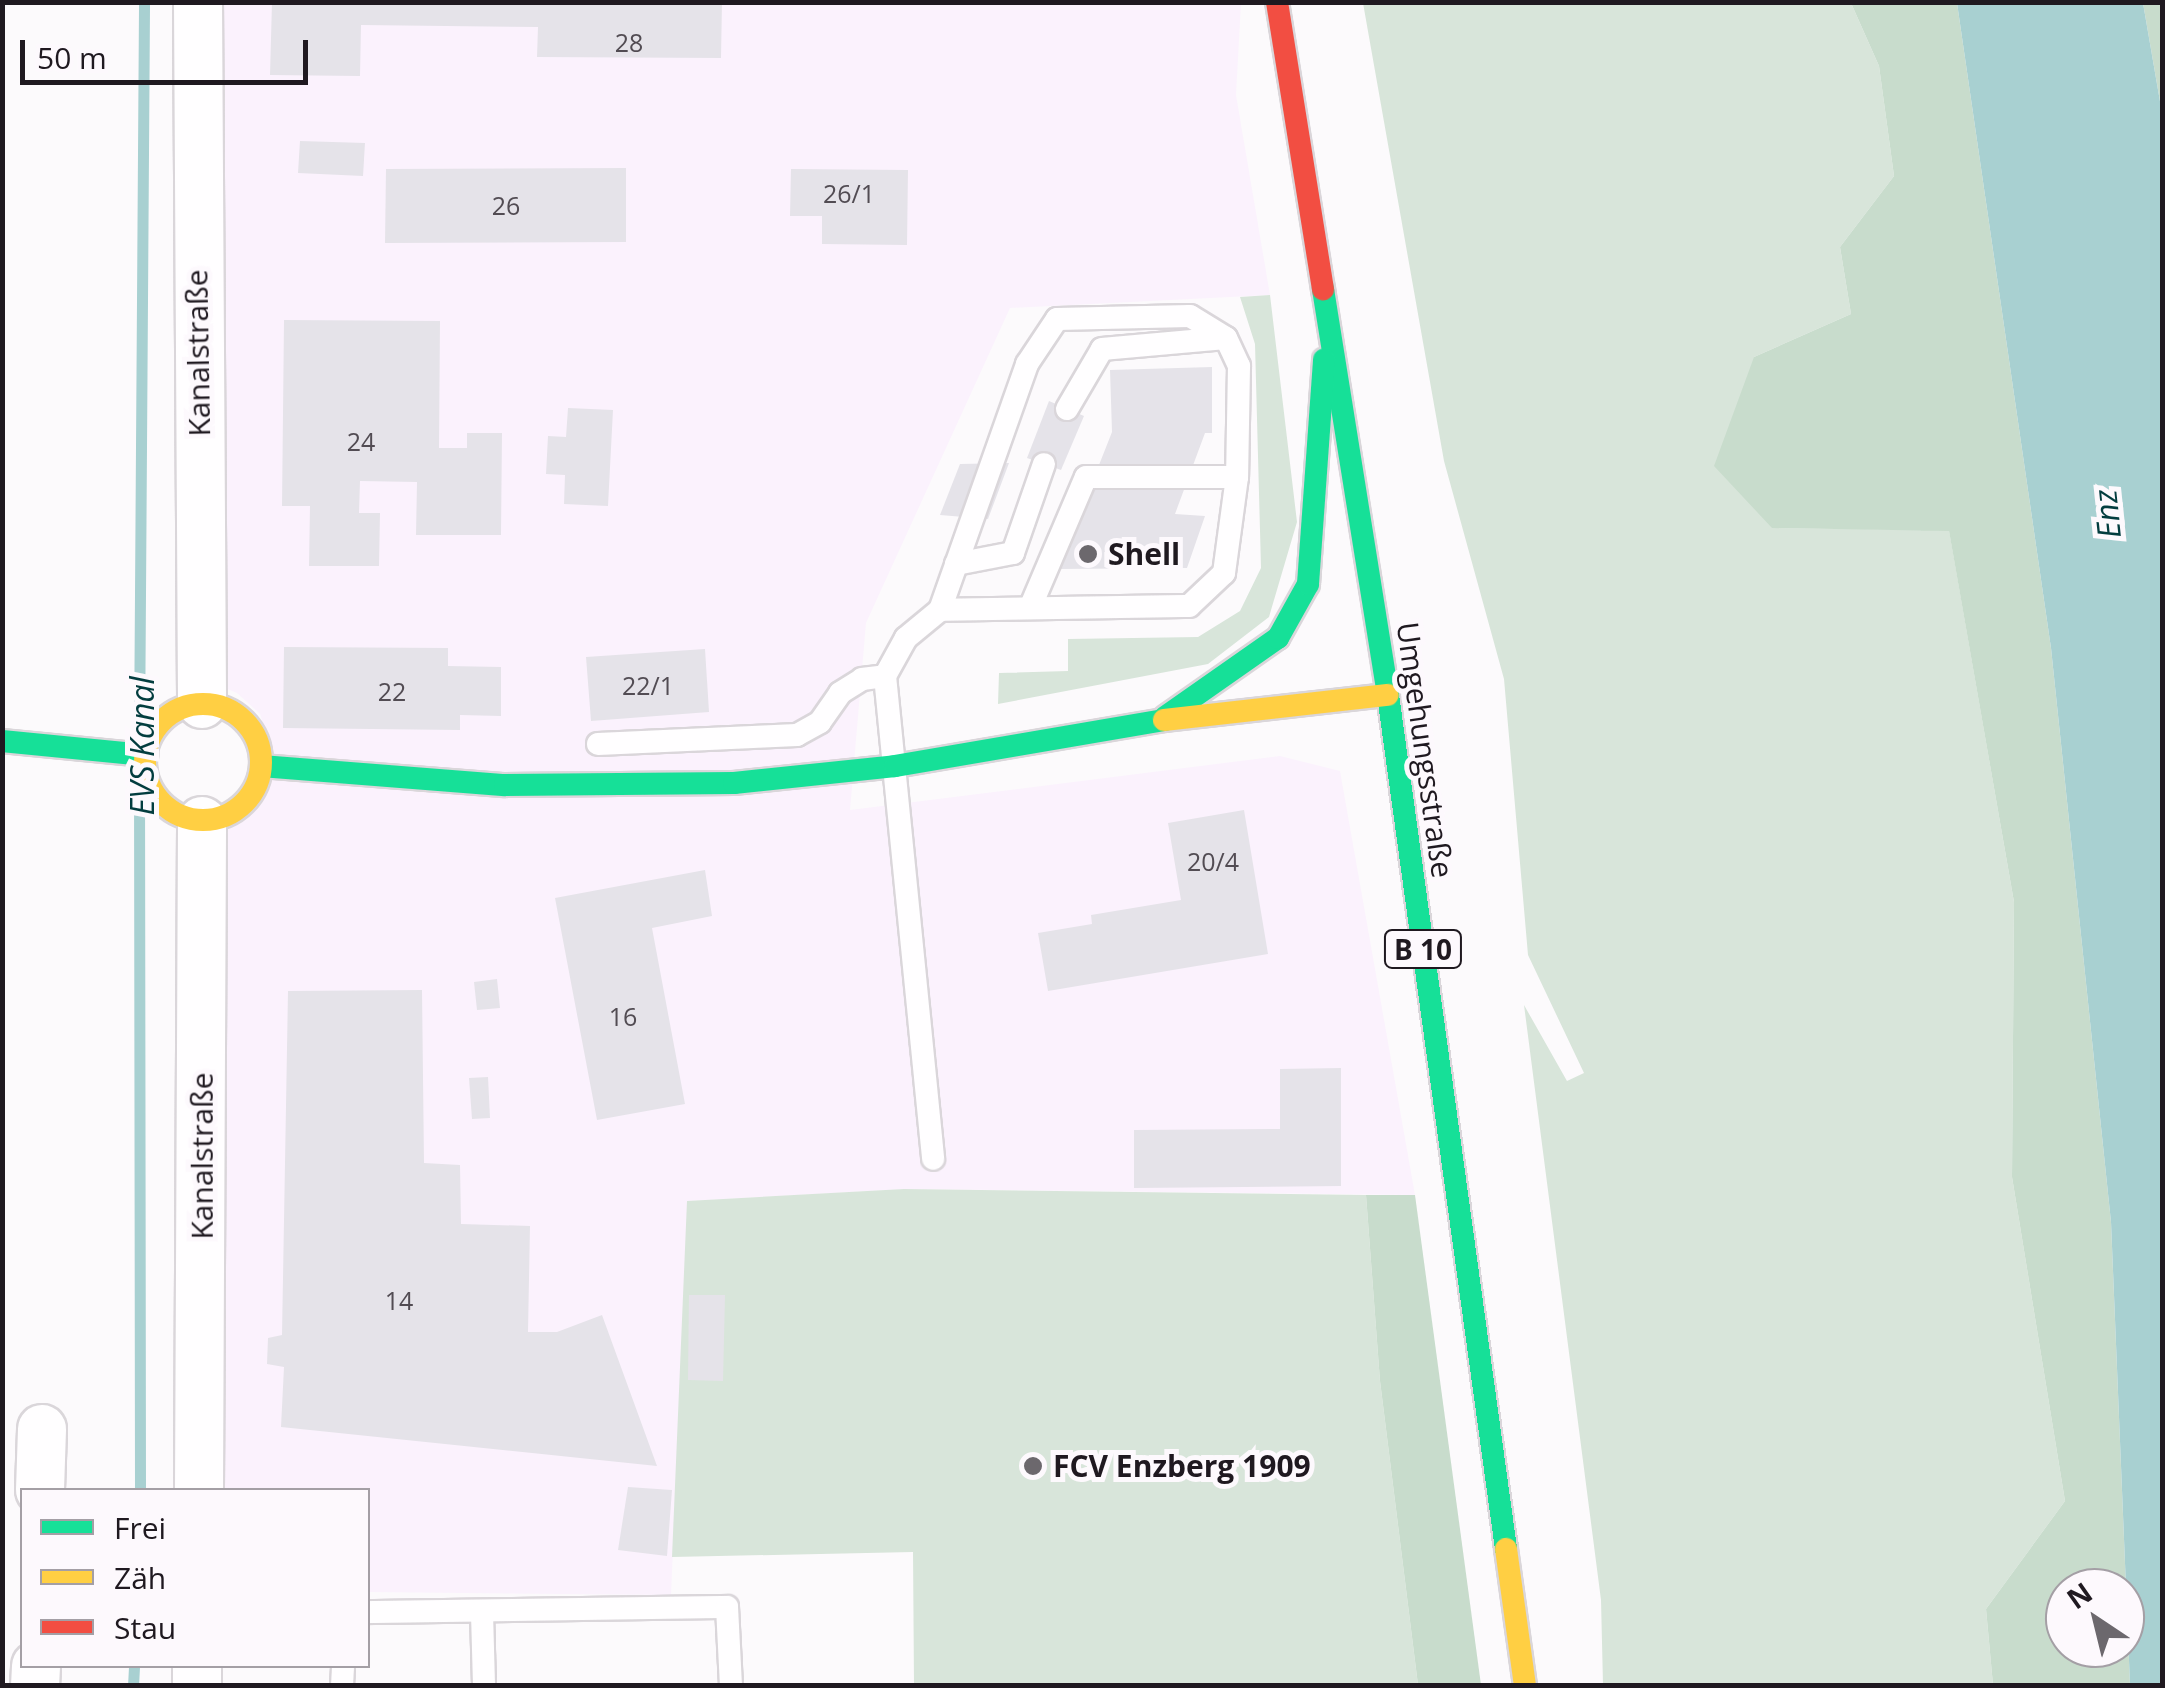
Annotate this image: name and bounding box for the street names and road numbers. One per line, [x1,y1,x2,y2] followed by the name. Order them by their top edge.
[179,269,217,437] street label: Kanalstraße
[1389,620,1461,880] street label: Umgehungsstraße
[1383,926,1463,972] road number: B 10
[184,1072,220,1240] street label: Kanalstraße

